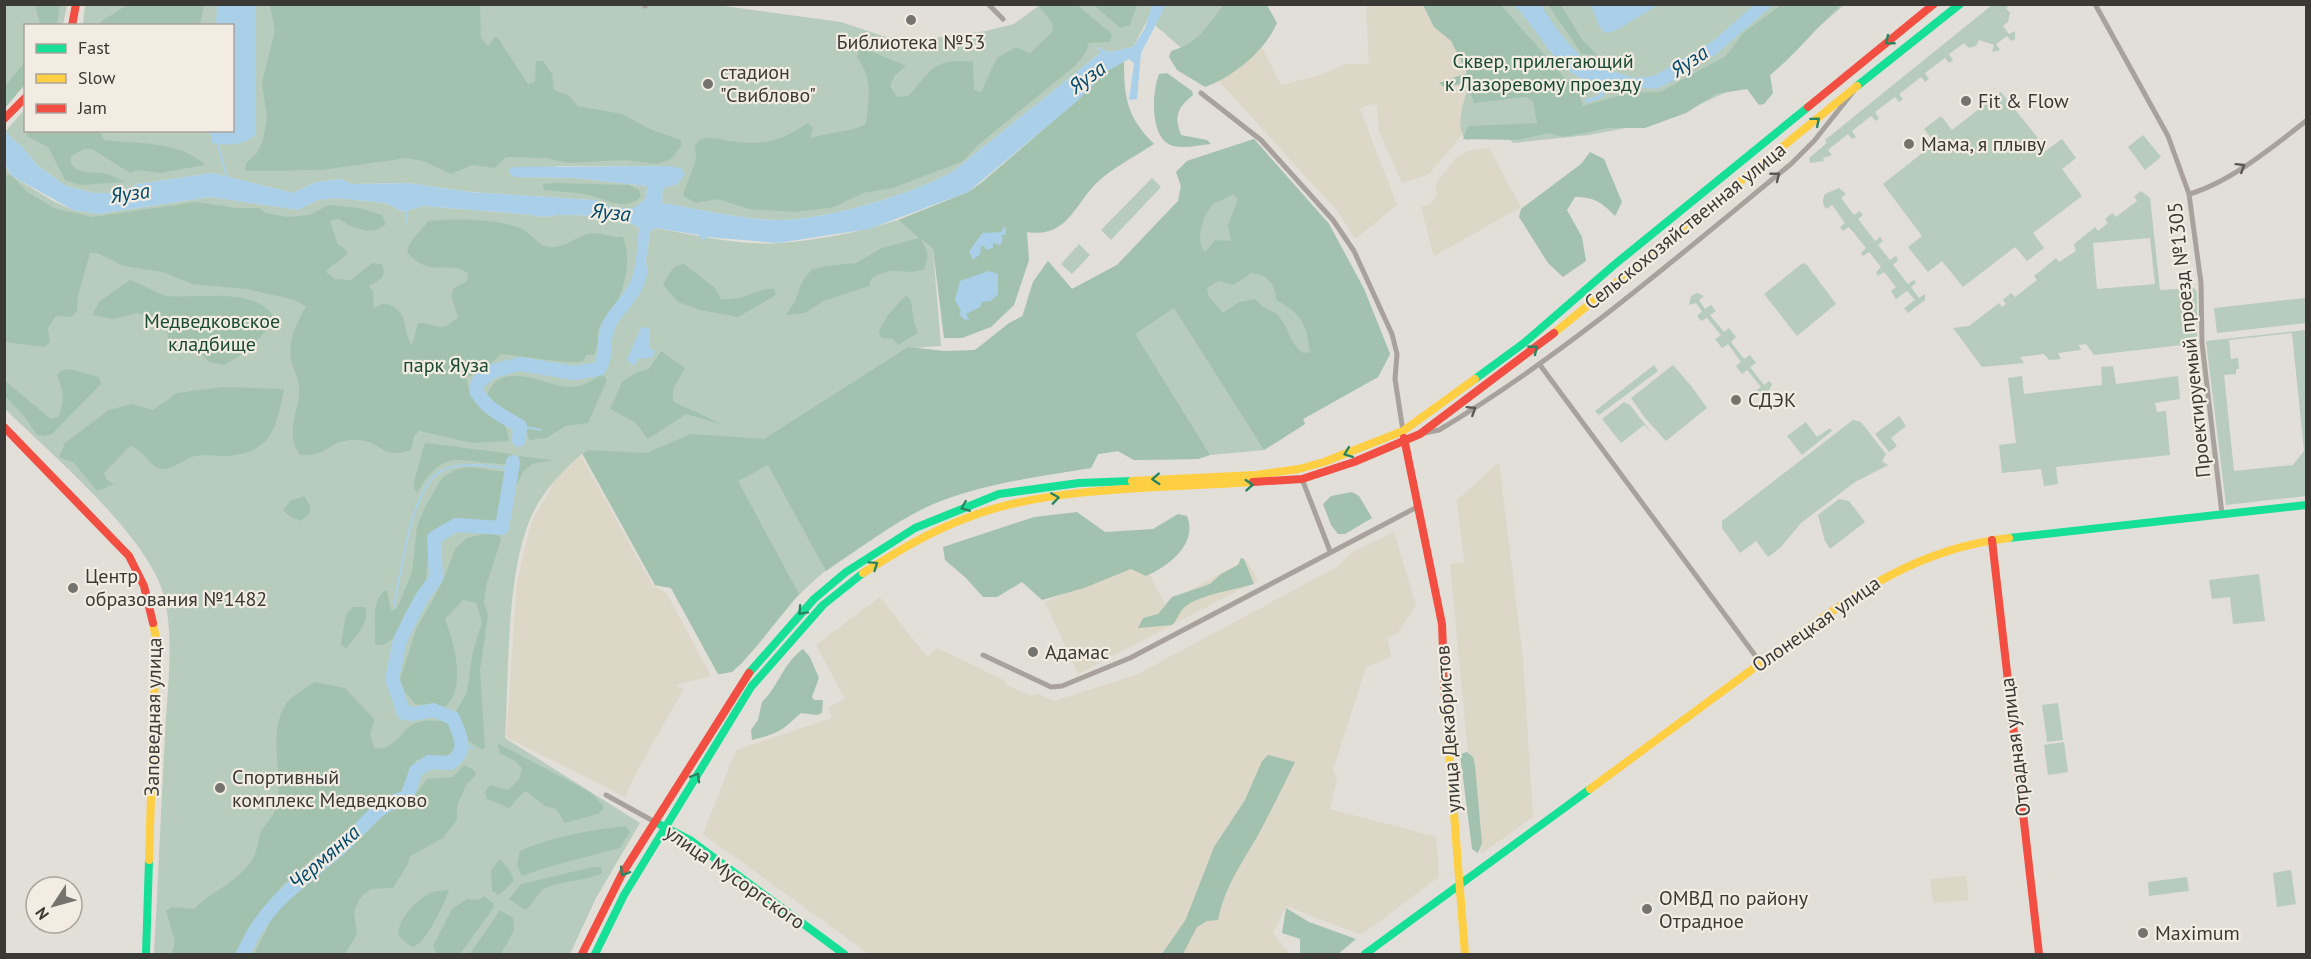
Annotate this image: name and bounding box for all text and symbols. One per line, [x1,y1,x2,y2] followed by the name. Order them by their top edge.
[904,13,918,27] marker: Библиотека №53
[24,24,234,132] legend
[837,29,985,55] place label: Библиотека №53
[1885,34,1896,45] one-way arrow
[78,36,110,59] text: Fast
[1664,38,1714,84] water label: Яуза
[1445,48,1642,97] park label: Сквер, прилегающий к Лазоревому проезду
[1062,54,1112,100] water label: Яуза
[720,59,816,108] place label: стадион "Свиблово"
[78,66,116,89] text: Slow
[701,77,715,91] marker: стадион "Свиблово"
[1978,88,2069,114] place label: Fit & Flow
[1959,94,1973,108] marker: Fit & Flow
[77,96,107,119] text: Jam
[1809,117,1820,128] one-way arrow
[1921,131,2047,157] place label: Мама, я плыву
[1579,137,1791,315] street label: Сельскохозяйственная улица
[1902,137,1916,151] marker: Мама, я плыву
[2235,162,2245,174] one-way arrow
[1769,172,1780,183] one-way arrow
[108,177,152,209] water label: Яуза
[589,196,633,228] water label: Яуза
[2162,201,2216,479] street label: Проектируемый проезд №1305
[144,308,280,357] park label: Медведковское кладбище
[1527,346,1538,357] one-way arrow
[403,352,489,378] park label: парк Яуза
[1748,387,1796,413] place label: СДЭК
[1729,393,1743,407] marker: СДЭК
[1466,406,1476,418] one-way arrow
[1344,446,1355,458] one-way arrow
[1152,472,1161,485] one-way arrow
[1245,478,1254,491] one-way arrow
[1050,492,1059,504] one-way arrow
[960,500,971,512] one-way arrow
[867,561,878,572] one-way arrow
[85,563,267,612] place label: Центр образования №1482
[1747,570,1885,678] street label: Олонецкая улица
[66,581,80,595] marker: Центр образования №1482
[798,604,809,615] one-way arrow
[139,637,167,797] street label: Заповедная улица
[1045,639,1109,665] place label: Адамас
[1429,644,1467,814] street label: улица Декабристов
[1026,645,1040,659] marker: Адамас
[1994,676,2036,818] street label: Отрадная улица
[232,764,427,813] place label: Спортивный комплекс Медведково
[689,772,700,783] one-way arrow
[213,781,227,795] marker: Спортивный комплекс Медведково
[283,818,366,895] water label: Чермянка
[660,819,810,935] street label: улица Мусоргского
[620,866,632,876] one-way arrow
[24,875,84,935] north arrow
[1659,885,1809,934] place label: ОМВД по району Отрадное
[1640,902,1654,916] marker: ОМВД по району Отрадное
[31,904,53,924] text: N
[2155,920,2240,946] place label: Maximum
[2136,926,2150,940] marker: Maximum

